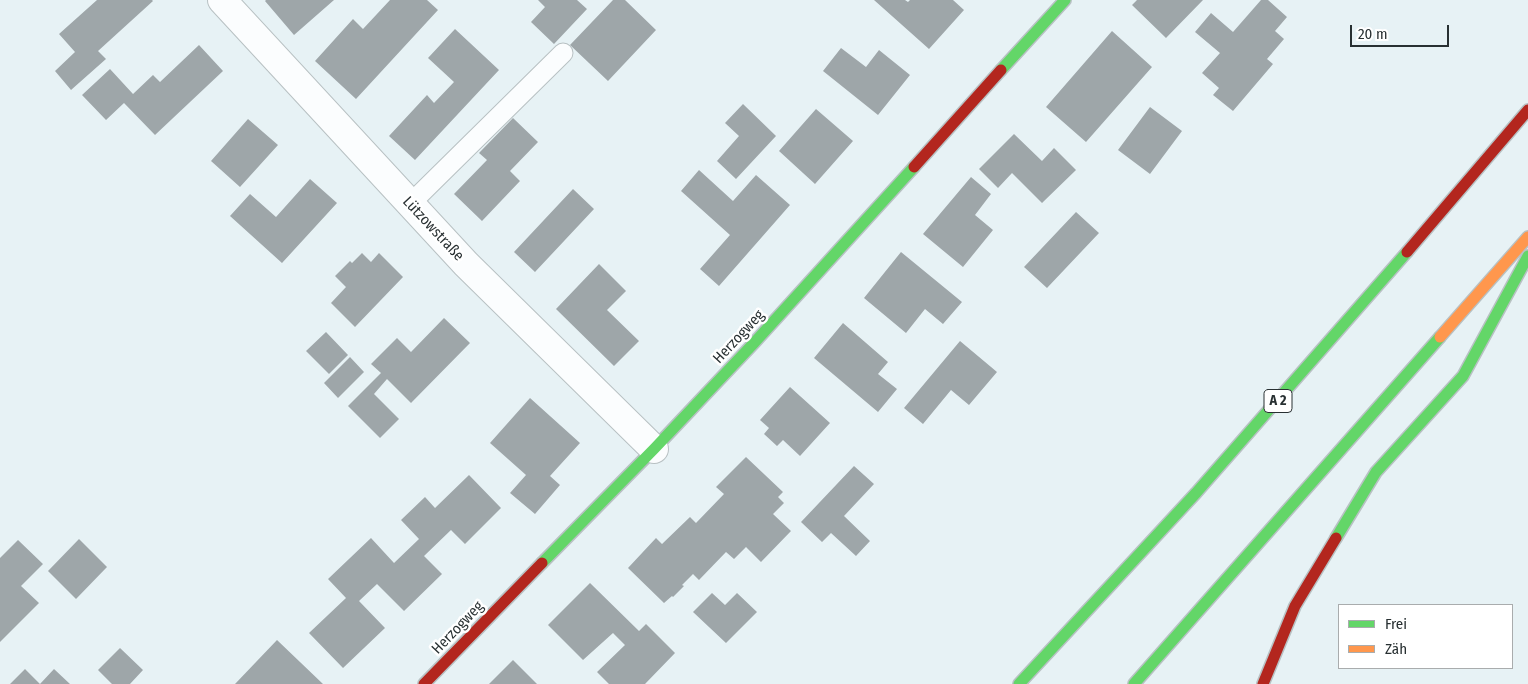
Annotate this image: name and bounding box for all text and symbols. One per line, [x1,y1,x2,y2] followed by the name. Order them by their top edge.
[1353,15,1452,47] scale bar
[1358,25,1388,43] text: 20 m
[399,193,467,265] street label: Lützowstraße
[710,306,768,368] street label: Herzogweg
[1264,390,1292,412] road number: A 2
[428,598,488,658] street label: Herzogweg
[1338,604,1513,669] legend
[1385,615,1407,633] text: Frei
[1385,640,1407,658] text: Zäh

